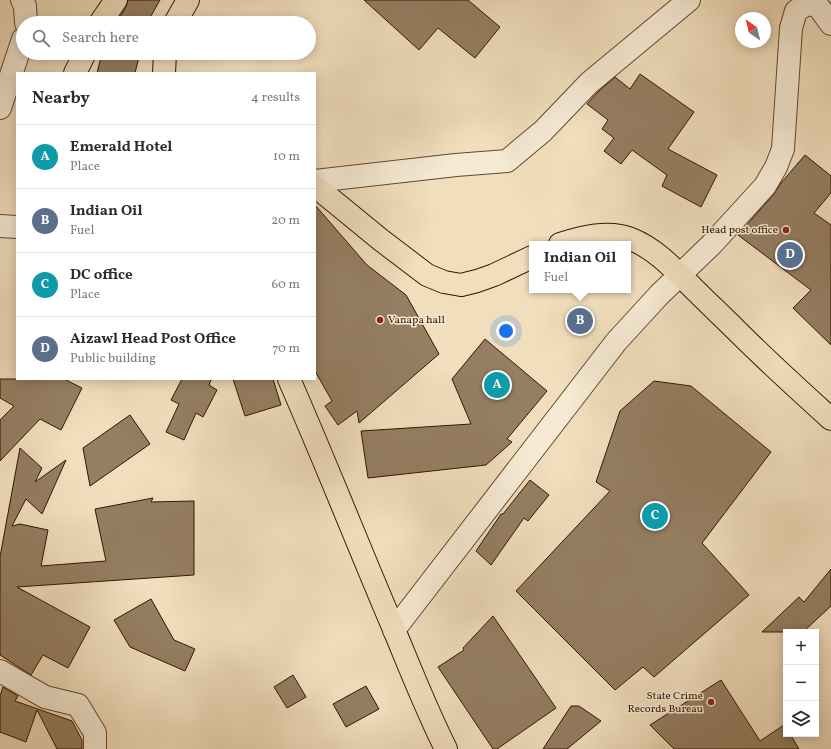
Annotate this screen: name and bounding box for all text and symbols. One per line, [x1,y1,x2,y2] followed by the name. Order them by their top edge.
[735,12,771,48] north arrow
[16,16,316,60] search box
[30,27,52,49] icon: search
[62,28,139,49] text: Search here
[32,87,90,110] text: Nearby
[251,89,300,107] text: 4 results
[70,137,172,158] text: Emerald Hotel
[40,148,50,166] text: A
[273,148,300,166] text: 10 m
[70,158,100,176] text: Place
[70,201,143,222] text: Indian Oil
[41,212,49,230] text: B
[271,212,300,230] text: 20 m
[70,222,94,240] text: Fuel
[701,223,778,238] place label: Head post office
[781,225,791,235] marker: Head post office
[777,240,803,270] pin: D
[529,241,631,293] popup
[544,248,616,269] text: Indian Oil
[70,265,133,286] text: DC office
[544,269,568,287] text: Fuel
[41,276,49,294] text: C
[272,276,300,294] text: 60 m
[70,286,100,304] text: Place
[567,306,593,336] pin: B
[388,313,445,328] place label: Vanapa hall
[375,315,385,325] marker: Vanapa hall
[496,321,516,341] your location
[70,329,236,350] text: Aizawl Head Post Office
[40,340,50,358] text: D
[272,340,300,358] text: 70 m
[70,350,156,368] text: Public building
[484,370,510,400] pin: A
[642,501,668,531] pin: C
[783,629,819,737] map controls
[783,629,819,665] button: +
[783,665,819,701] button: −
[627,689,703,717] place label: State Crime Records Bureau
[706,697,716,707] marker: State Crime Records Bureau
[783,701,819,737] button: layers

